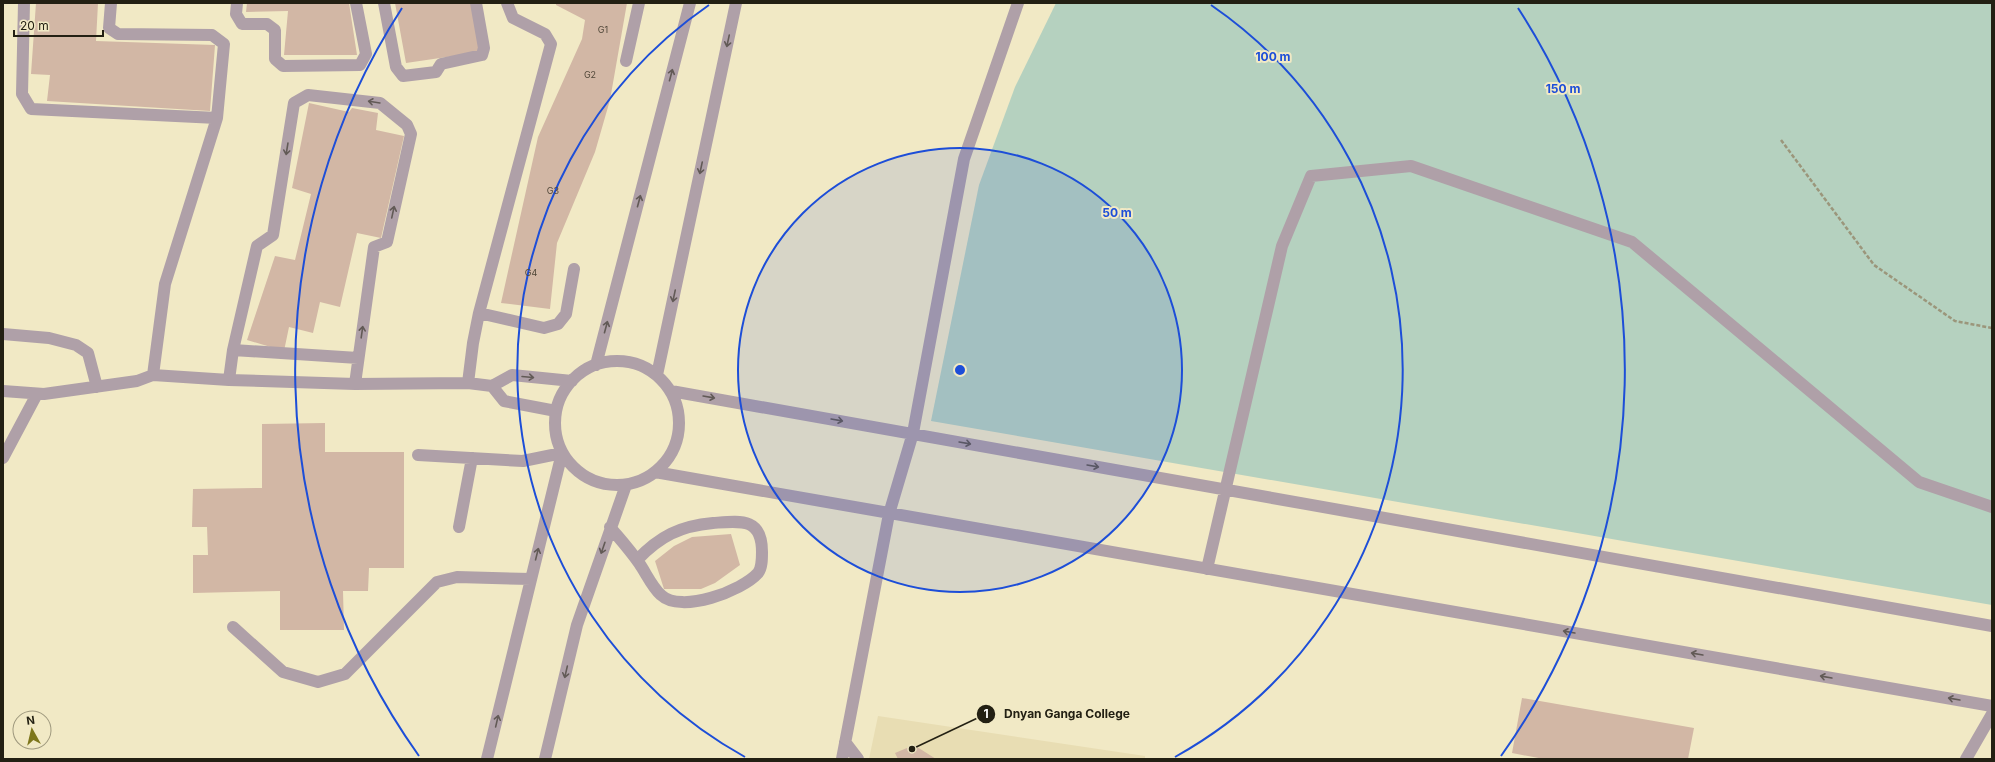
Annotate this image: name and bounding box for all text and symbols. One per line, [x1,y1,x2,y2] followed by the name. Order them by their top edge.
[14,12,103,38] scale bar
[20,18,49,33] text: 20 m
[598,24,608,35] house number: G1
[724,34,732,47] one-way arrow
[1255,49,1291,64] text: 100 m
[584,69,596,80] house number: G2
[668,69,676,82] one-way arrow
[1546,81,1580,96] text: 150 m
[368,98,381,106] one-way arrow
[283,142,291,155] one-way arrow
[697,161,705,174] one-way arrow
[547,185,560,196] house number: G3
[635,195,643,208] one-way arrow
[1102,205,1132,220] text: 50 m
[390,206,398,219] one-way arrow
[525,267,537,278] house number: G4
[670,289,678,302] one-way arrow
[603,321,610,334] one-way arrow
[358,326,366,339] one-way arrow
[953,363,967,377] centre of rings
[521,373,534,380] one-way arrow
[702,394,715,402] one-way arrow
[830,416,843,424] one-way arrow
[958,439,971,447] one-way arrow
[1086,462,1099,470] one-way arrow
[599,541,606,554] one-way arrow
[534,548,541,561] one-way arrow
[1563,628,1576,636] one-way arrow
[1691,650,1704,658] one-way arrow
[561,665,569,678] one-way arrow
[1819,672,1832,680] one-way arrow
[1947,695,1960,703] one-way arrow
[976,702,1137,726] callout: Dnyan Ganga College
[983,706,989,721] text: 1
[1004,706,1130,721] text: Dnyan Ganga College
[12,710,52,750] north arrow
[25,713,36,728] text: N
[493,715,501,728] one-way arrow

